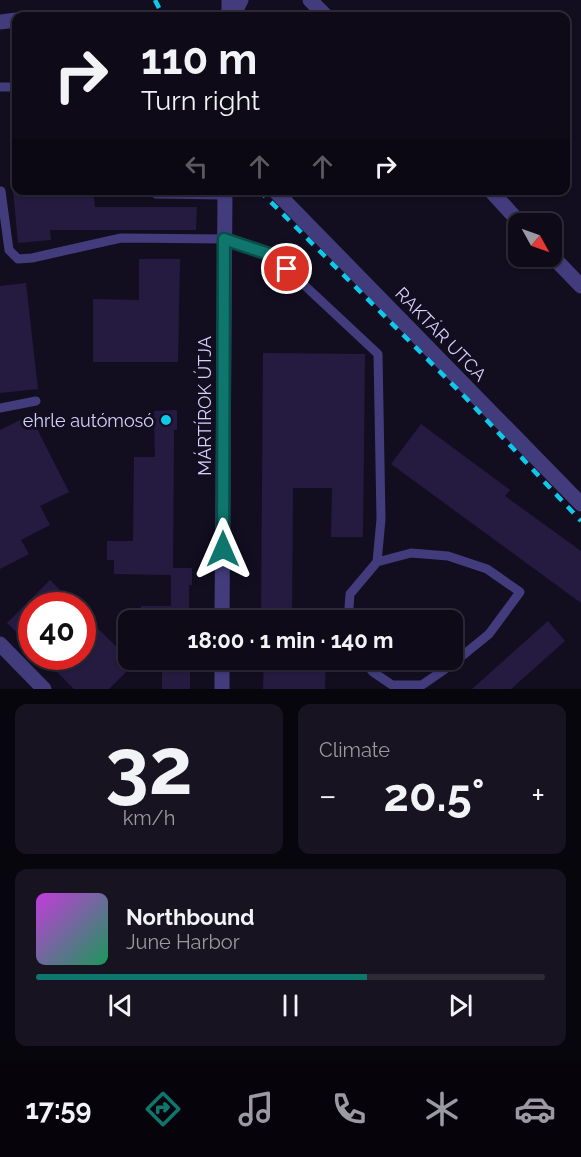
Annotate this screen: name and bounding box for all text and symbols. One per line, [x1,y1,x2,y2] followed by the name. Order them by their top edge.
[141,35,257,84] text: 110 m
[42,36,120,114] icon: right
[141,85,260,116] text: Turn right
[180,150,213,183] icon: left
[243,150,276,183] icon: ahead
[306,150,339,183] icon: ahead
[369,150,402,183] icon: right
[508,213,562,267] north arrow
[508,213,562,267] map controls
[261,243,312,294] pin
[270,252,303,285] icon: arrive
[391,282,492,385] street label: RAKTÁR UTCA
[193,336,215,476] street label: MÁRTÍROK ÚTJA
[23,410,154,431] place label: ehrle autómosó
[159,413,173,427] marker: ehrle autómosó
[191,517,255,581] position arrow
[18,592,96,670] speed limit sign: 40
[188,627,393,653] text: 18:00 · 1 min · 140 m
[105,721,193,812] text: 32
[319,738,390,762] text: Climate
[384,769,484,822] text: 20.5°
[319,776,337,815] text: −
[531,776,545,815] text: +
[123,806,175,830] text: km/h
[126,904,255,930] text: Northbound
[126,930,240,954] text: June Harbor
[104,989,137,1022] icon: previous
[274,989,307,1022] icon: pause
[444,989,477,1022] icon: next
[142,1088,184,1130] icon: directions
[235,1088,277,1130] icon: music
[328,1088,370,1130] icon: phone
[421,1088,463,1130] icon: climate
[514,1088,556,1130] icon: car
[25,1094,91,1125] text: 17:59

